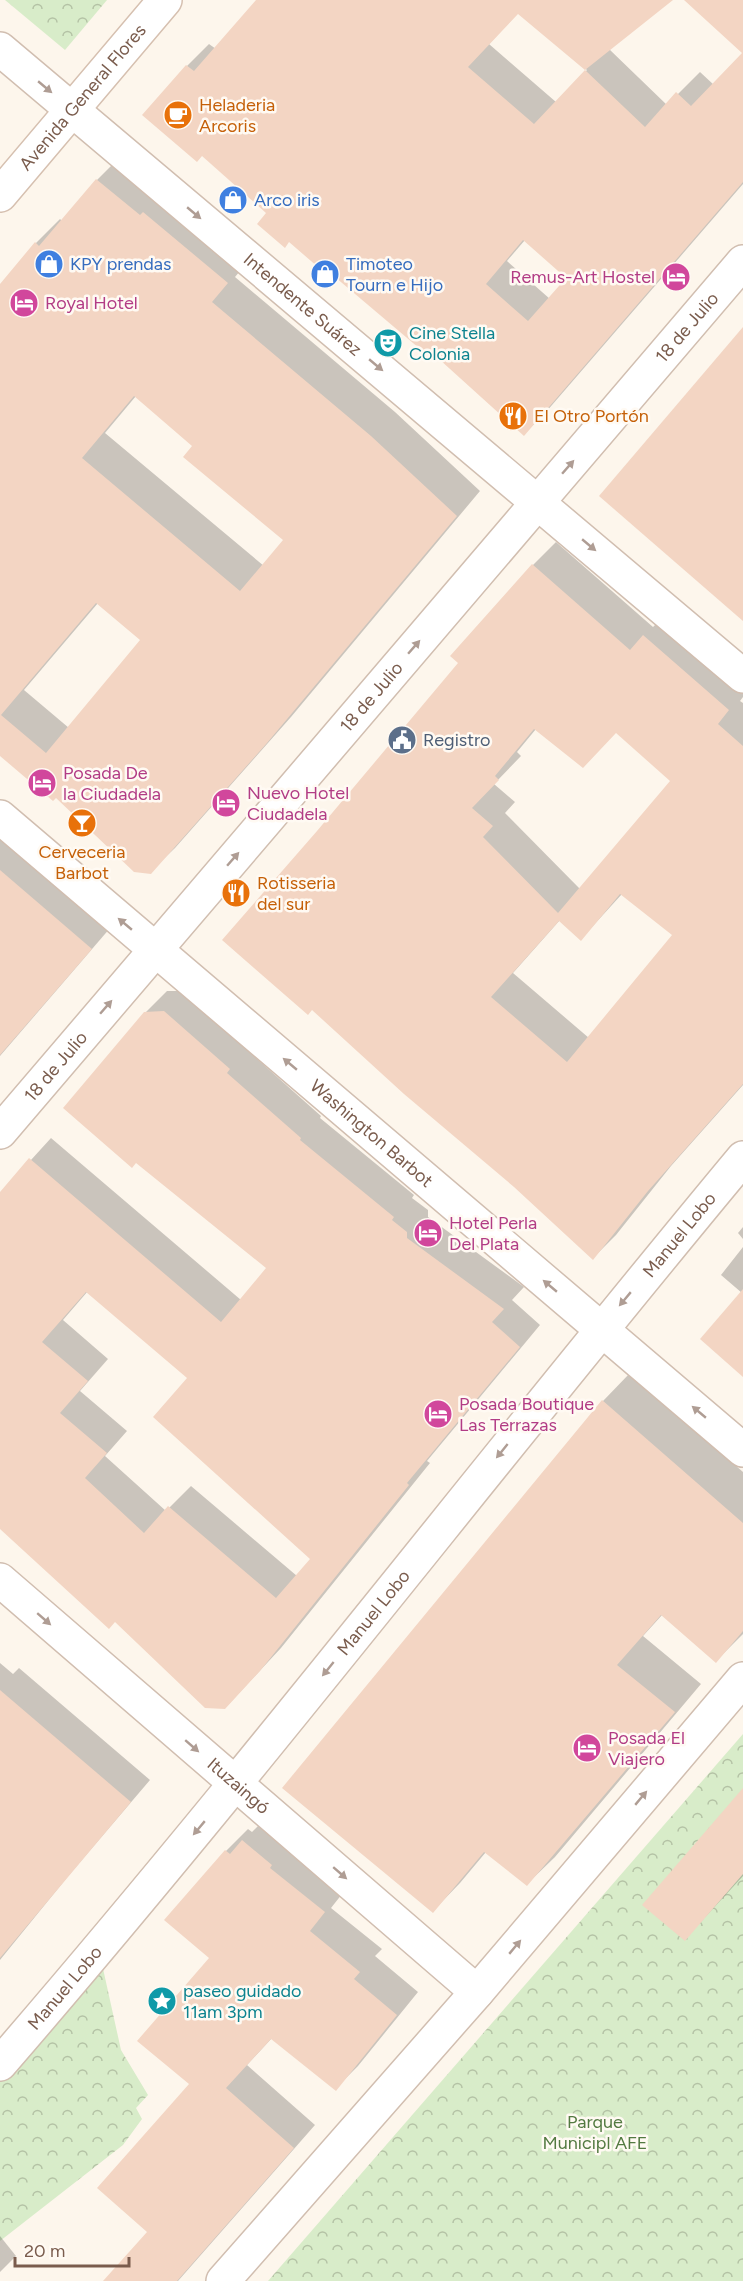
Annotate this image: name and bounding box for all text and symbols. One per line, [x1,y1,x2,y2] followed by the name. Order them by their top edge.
[15,20,151,175] street label: Avenida General Flores
[37,80,52,93] one-way arrow
[199,94,275,137] place label: Heladeria Arcoris
[162,99,194,131] cafe icon: Heladeria Arcoris
[217,184,249,216] shop icon: Arco iris
[254,189,320,211] place label: Arco iris
[186,206,202,219] one-way arrow
[33,248,65,280] shop icon: KPY prendas
[239,248,366,361] street label: Intendente Suárez
[70,253,171,275] place label: KPY prendas
[346,253,443,296] place label: Timoteo Tourn e Hijo
[309,258,341,290] shop icon: Timoteo Tourn e Hijo
[660,261,692,293] hotel icon: Remus-Art Hostel
[510,266,655,288] place label: Remus-Art Hostel
[8,287,40,319] hotel icon: Royal Hotel
[651,288,723,367] street label: 18 de Julio
[45,292,138,314] place label: Royal Hotel
[409,322,495,365] place label: Cine Stella Colonia
[372,327,404,359] theatre icon: Cine Stella Colonia
[368,358,383,371] one-way arrow
[497,400,529,432] restaurant icon: El Otro Portón
[534,405,649,427] place label: El Otro Portón
[561,460,574,475] one-way arrow
[581,538,597,551] one-way arrow
[407,640,420,655] one-way arrow
[335,657,408,737] street label: 18 de Julio
[386,724,418,756] public building icon: Registro
[423,729,491,751] place label: Registro
[63,762,161,805] place label: Posada De la Ciudadela
[26,767,58,799] hotel icon: Posada De la Ciudadela
[247,782,349,825] place label: Nuevo Hotel Ciudadela
[210,787,242,819] hotel icon: Nuevo Hotel Ciudadela
[66,807,98,839] bar icon: Cerveceria Barbot
[39,841,125,884] place label: Cerveceria Barbot
[226,852,239,867] one-way arrow
[257,872,336,915] place label: Rotisseria del sur
[220,877,252,909] restaurant icon: Rotisseria del sur
[118,918,133,931] one-way arrow
[99,1000,112,1015] one-way arrow
[20,1027,92,1106] street label: 18 de Julio
[283,1058,298,1071] one-way arrow
[305,1075,438,1192] street label: Washington Barbot
[638,1188,721,1282] street label: Manuel Lobo
[449,1212,537,1255] place label: Hotel Perla Del Plata
[412,1217,444,1249] hotel icon: Hotel Perla Del Plata
[542,1279,558,1292] one-way arrow
[619,1291,632,1306] one-way arrow
[459,1393,594,1436] place label: Posada Boutique Las Terrazas
[422,1398,454,1430] hotel icon: Posada Boutique Las Terrazas
[691,1405,706,1419] one-way arrow
[496,1443,509,1459] one-way arrow
[333,1565,415,1660] street label: Manuel Lobo
[36,1612,52,1625] one-way arrow
[321,1661,334,1677] one-way arrow
[608,1727,685,1770] place label: Posada El Viajero
[571,1732,603,1764] hotel icon: Posada El Viajero
[184,1739,199,1752] one-way arrow
[203,1753,274,1819] street label: Ituzaingó
[635,1790,648,1806] one-way arrow
[193,1821,205,1836] one-way arrow
[332,1866,347,1879] one-way arrow
[508,1940,521,1955] one-way arrow
[23,1941,107,2035] street label: Manuel Lobo
[183,1980,301,2023] place label: paseo guidado 11am 3pm
[146,1985,178,2017] place icon: paseo guidado 11am 3pm
[542,2111,648,2154] park label: Parque Municipl AFE
[15,2230,129,2268] scale bar
[24,2240,65,2262] text: 20 m

